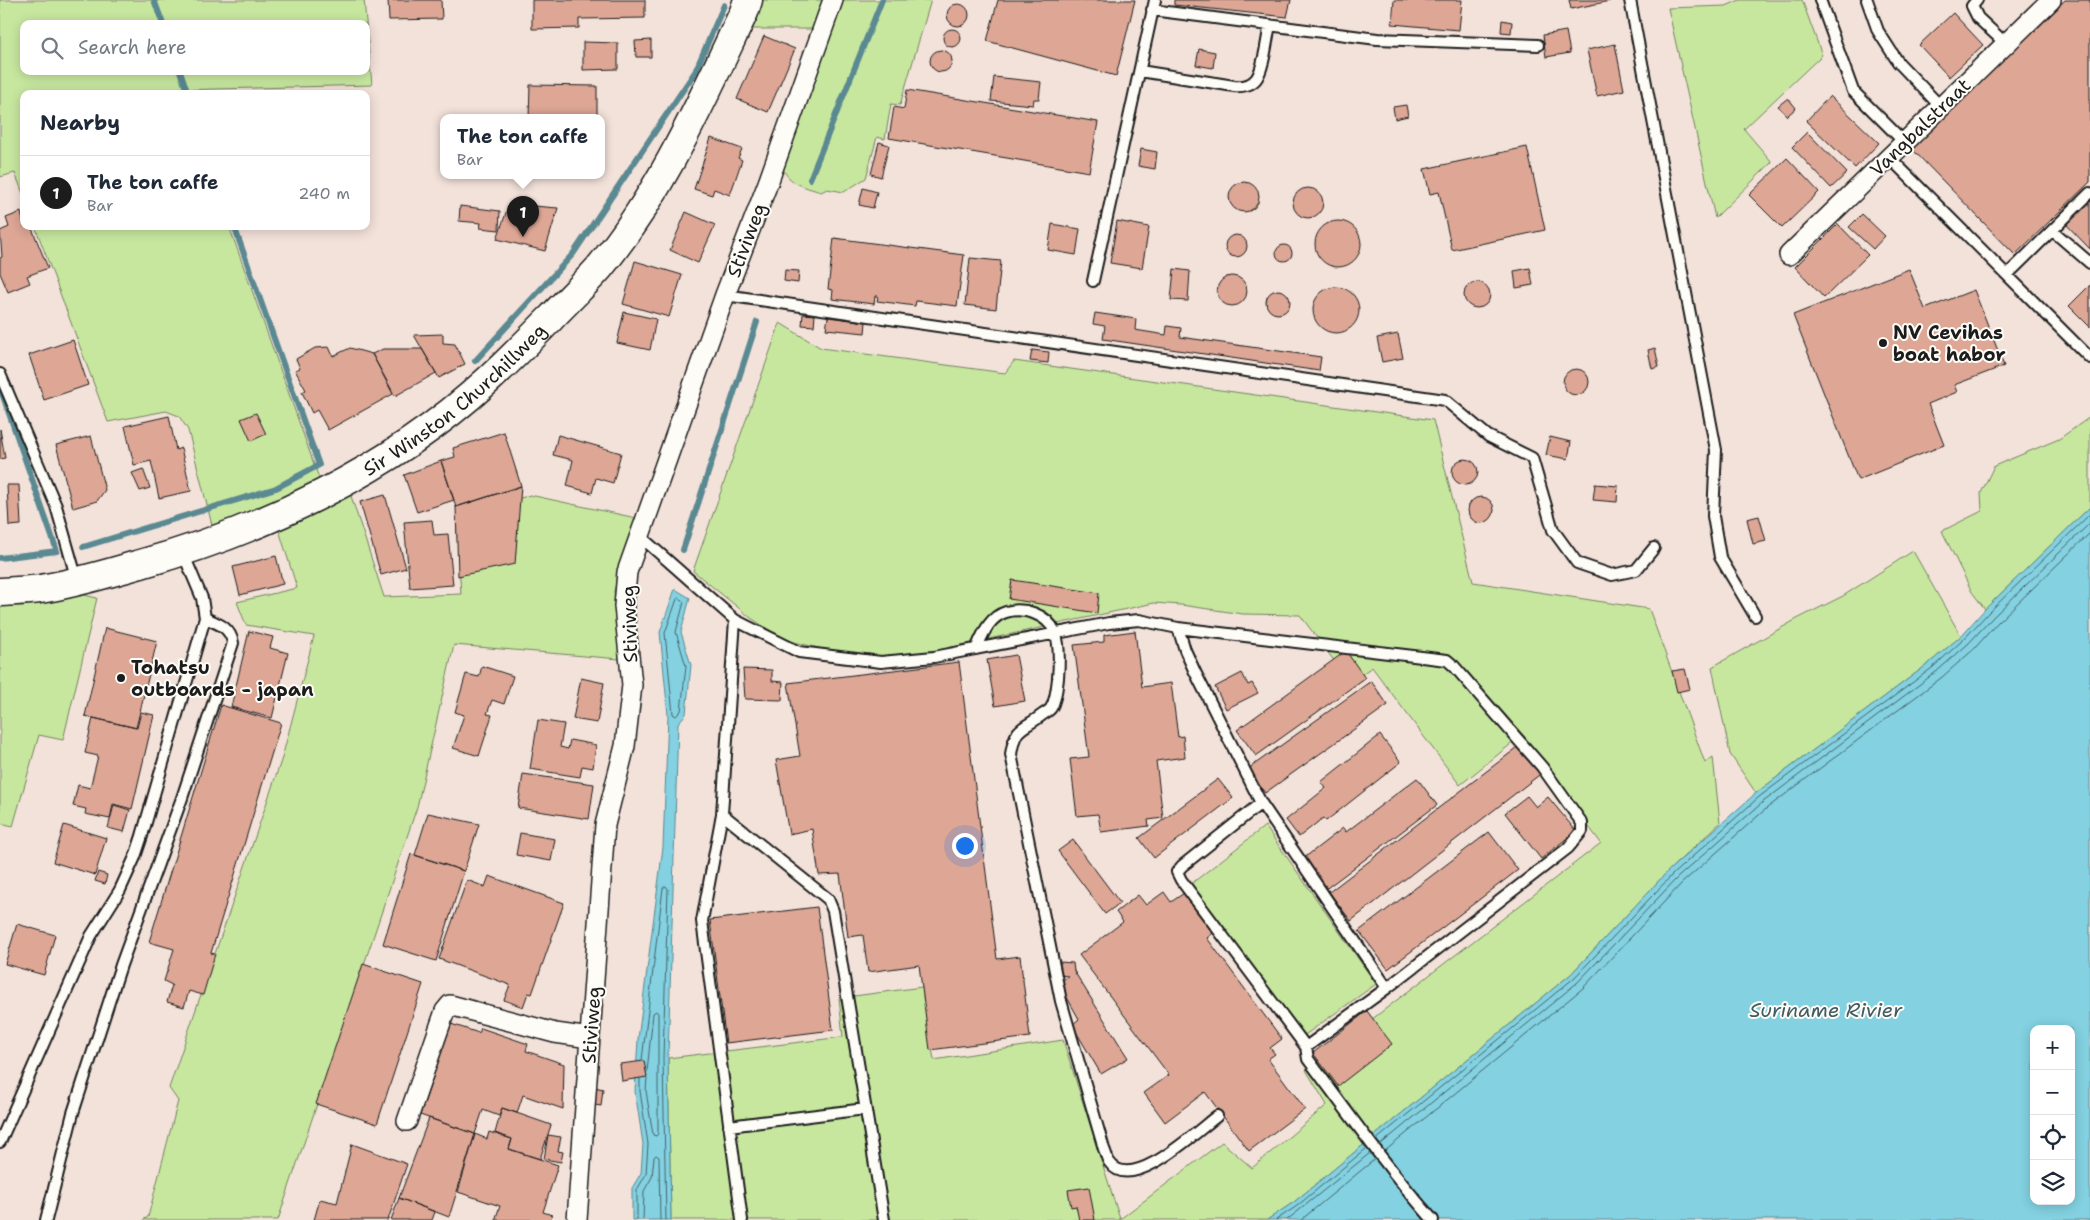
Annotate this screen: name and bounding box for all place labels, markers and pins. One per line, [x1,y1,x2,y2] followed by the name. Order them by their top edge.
[507,196,539,237] pin: 1
[1893,320,2006,367] place label: NV Cevihas boat habor
[1877,337,1889,349] marker: NV Cevihas boat habor
[131,655,314,702] place label: Tohatsu outboards - japan
[115,672,127,684] marker: Tohatsu outboards - japan

